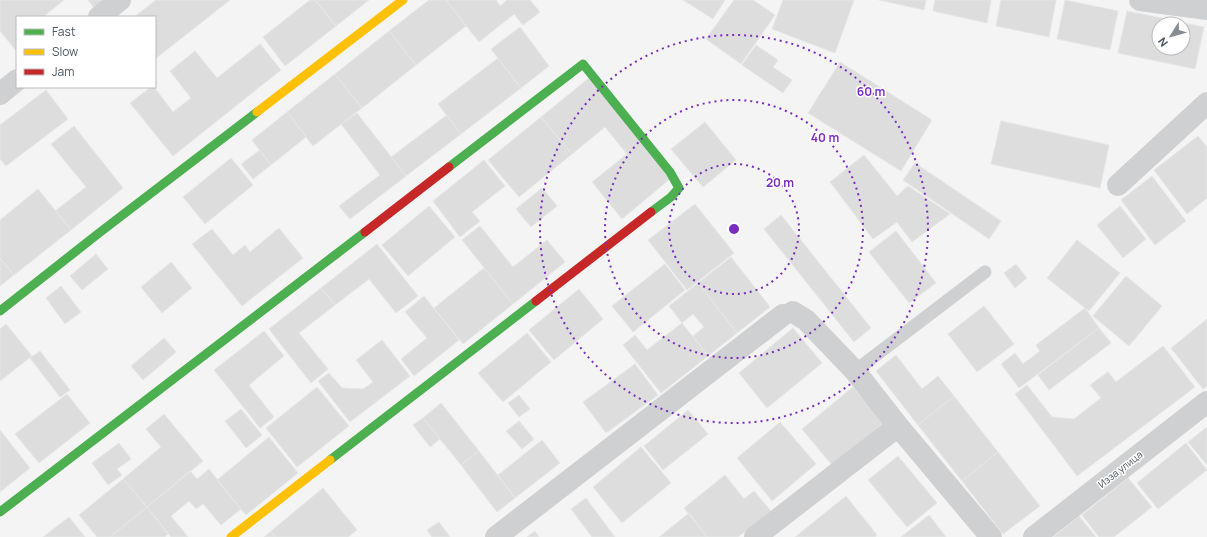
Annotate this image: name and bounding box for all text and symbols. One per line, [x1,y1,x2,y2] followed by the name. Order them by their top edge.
[16,16,156,88] legend
[1151,16,1191,56] north arrow
[52,23,76,40] text: Fast
[1154,35,1171,50] text: N
[52,43,78,60] text: Slow
[52,63,74,80] text: Jam
[857,83,885,100] text: 60 m
[811,129,839,146] text: 40 m
[766,174,794,191] text: 20 m
[727,222,741,236] centre of rings
[1095,447,1145,491] street label: Изза улица

